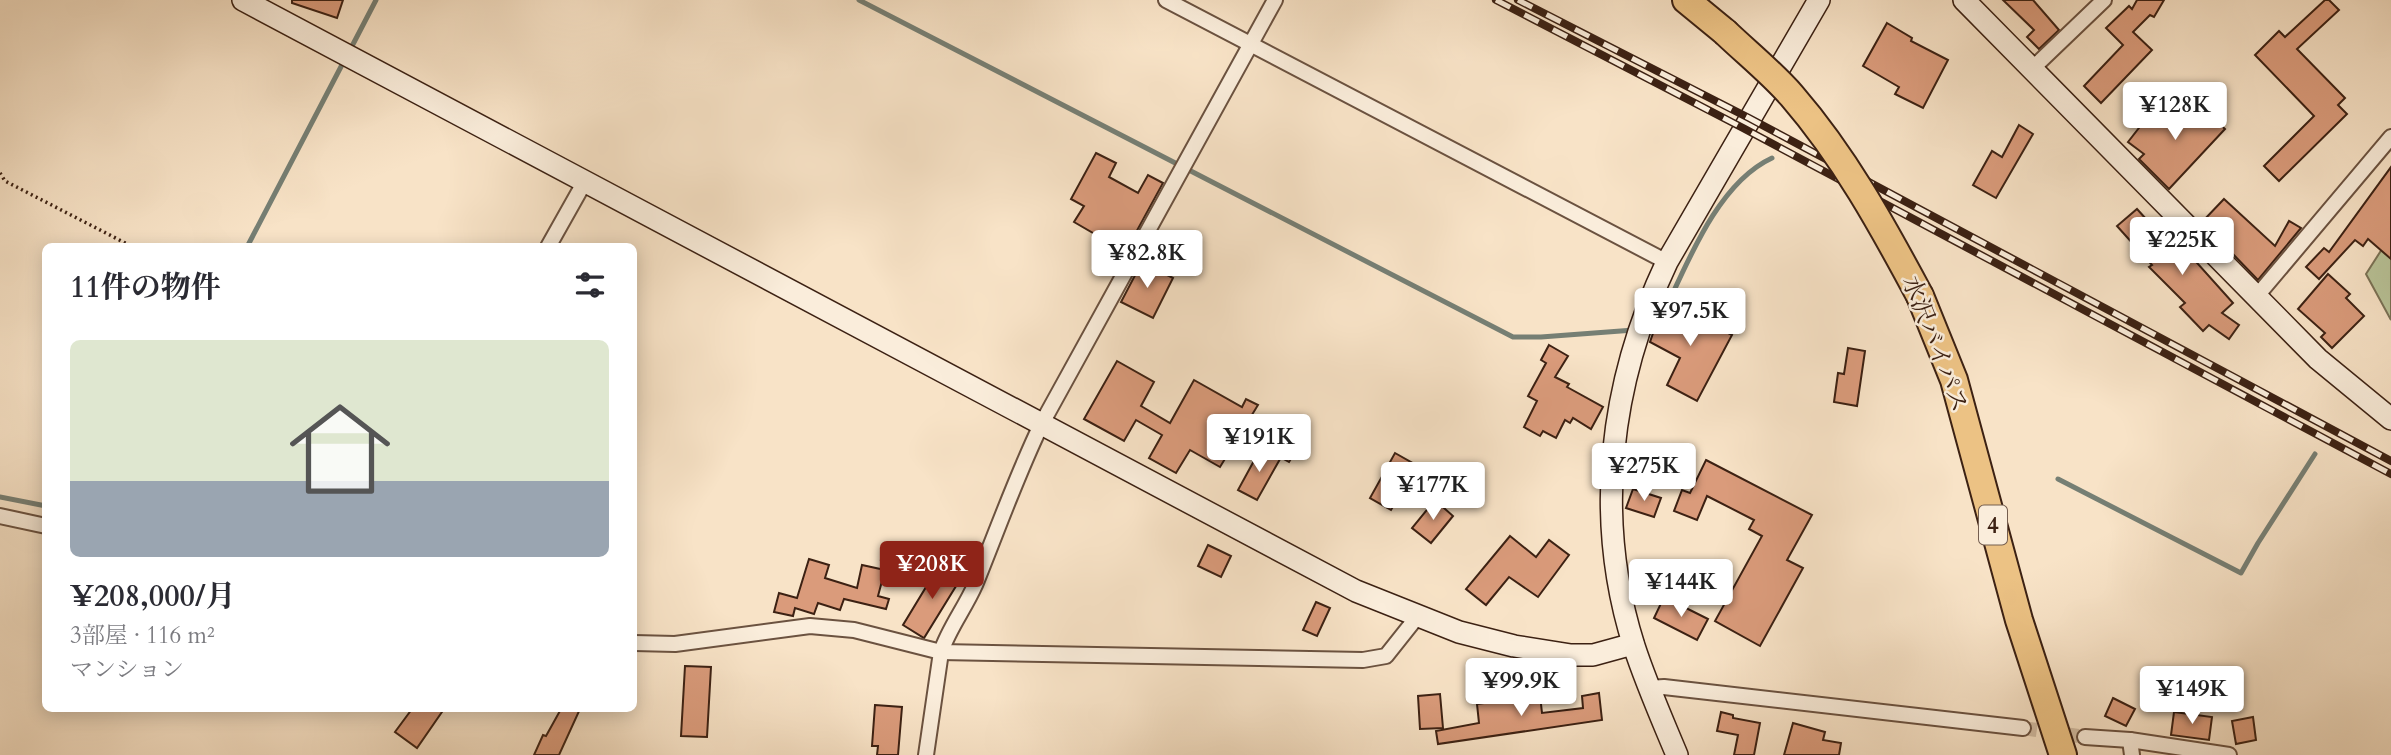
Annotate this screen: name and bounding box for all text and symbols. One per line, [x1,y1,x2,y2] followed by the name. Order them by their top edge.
[2126,82,2224,142] pin: ¥128K
[2139,89,2211,120] text: ¥128K
[2133,218,2231,277] pin: ¥225K
[2146,224,2218,255] text: ¥225K
[1090,230,1204,290] pin: ¥82.8K
[1108,237,1187,268] text: ¥82.8K
[571,266,609,304] icon: filters
[70,267,221,308] text: 11件の物件
[1894,271,1976,417] street label: 水沢バイパス
[1633,288,1747,348] pin: ¥97.5K
[1651,295,1730,326] text: ¥97.5K
[277,386,403,512] icon: home
[1210,414,1308,474] pin: ¥191K
[1223,421,1295,452] text: ¥191K
[1595,444,1693,503] pin: ¥275K
[1608,450,1680,481] text: ¥275K
[1384,462,1482,522] pin: ¥177K
[1397,469,1469,500] text: ¥177K
[1979,505,2007,544] road number: 4
[883,542,981,601] pin: ¥208K
[896,548,968,579] text: ¥208K
[1632,560,1730,619] pin: ¥144K
[1645,566,1717,597] text: ¥144K
[70,576,236,617] text: ¥208,000/月
[70,620,215,651] text: 3部屋 · 116 m²
[70,654,184,685] text: マンション
[1464,658,1578,718] pin: ¥99.9K
[1482,665,1561,696] text: ¥99.9K
[2143,666,2241,726] pin: ¥149K
[2156,673,2228,704] text: ¥149K

